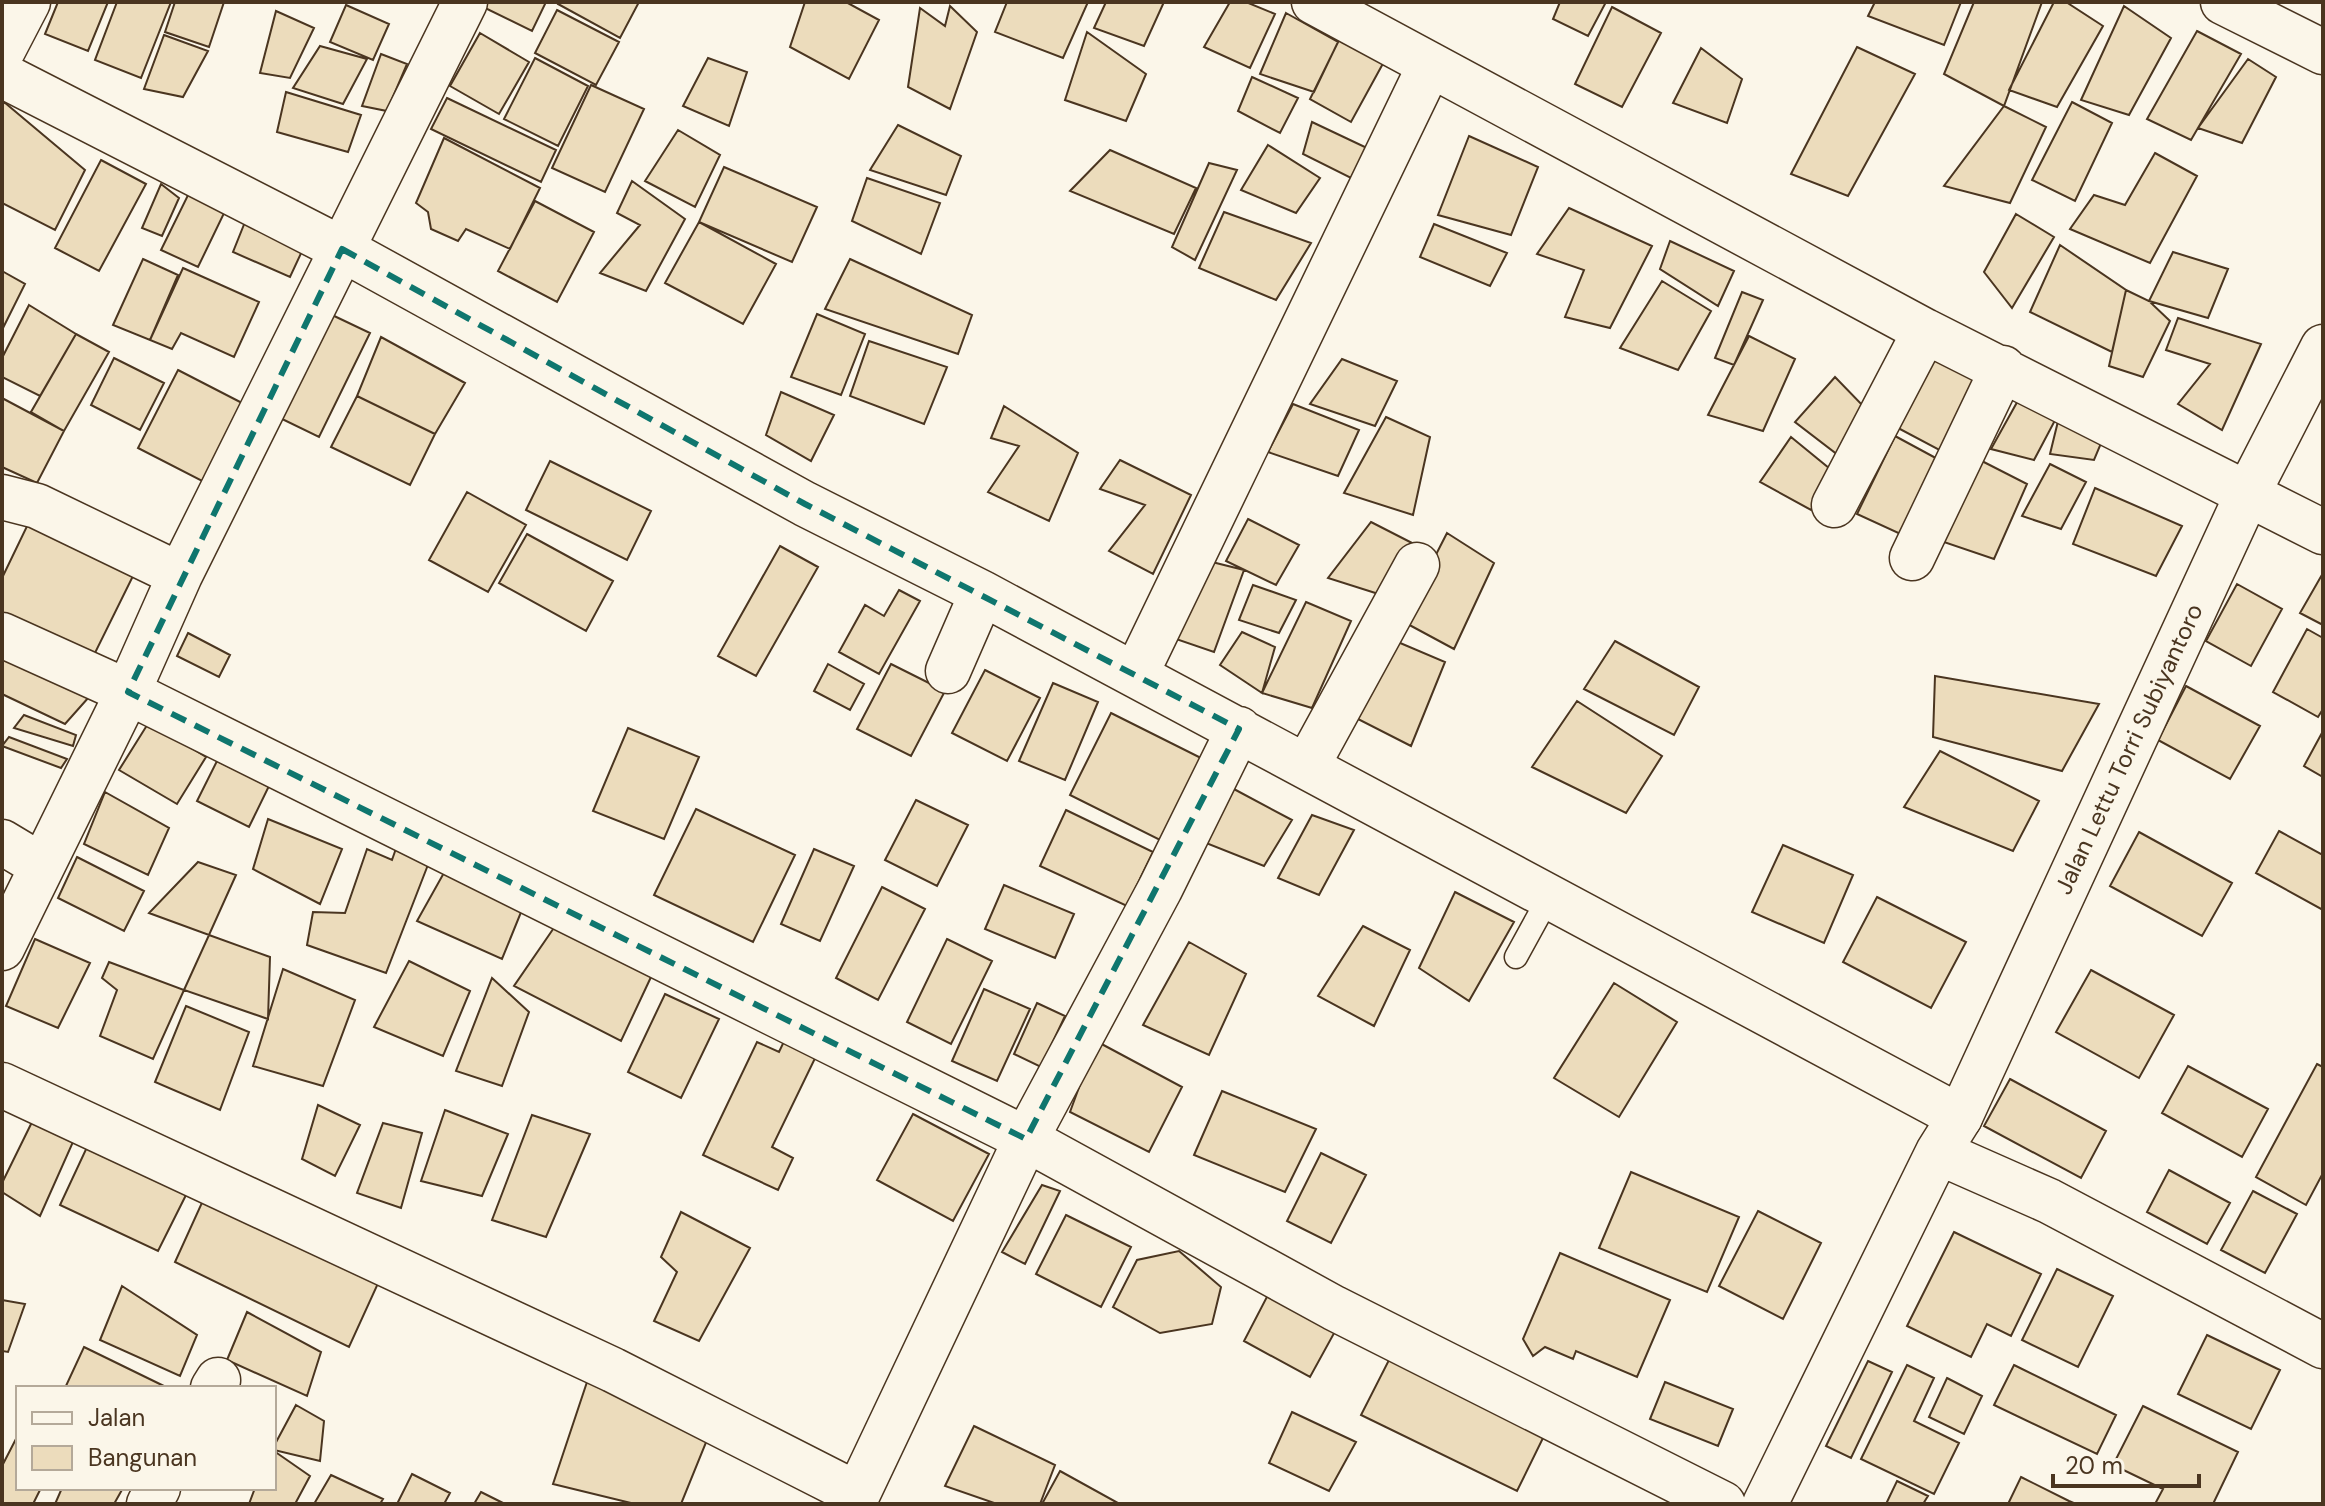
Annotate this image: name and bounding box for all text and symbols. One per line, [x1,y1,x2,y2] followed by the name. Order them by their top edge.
[2047,598,2210,899] street label: Jalan Lettu Torri Subiyantoro
[16,1386,276,1490] legend
[88,1402,145,1433] text: Jalan
[2053,1438,2199,1488] scale bar
[88,1442,197,1473] text: Bangunan
[2065,1450,2123,1481] text: 20 m

